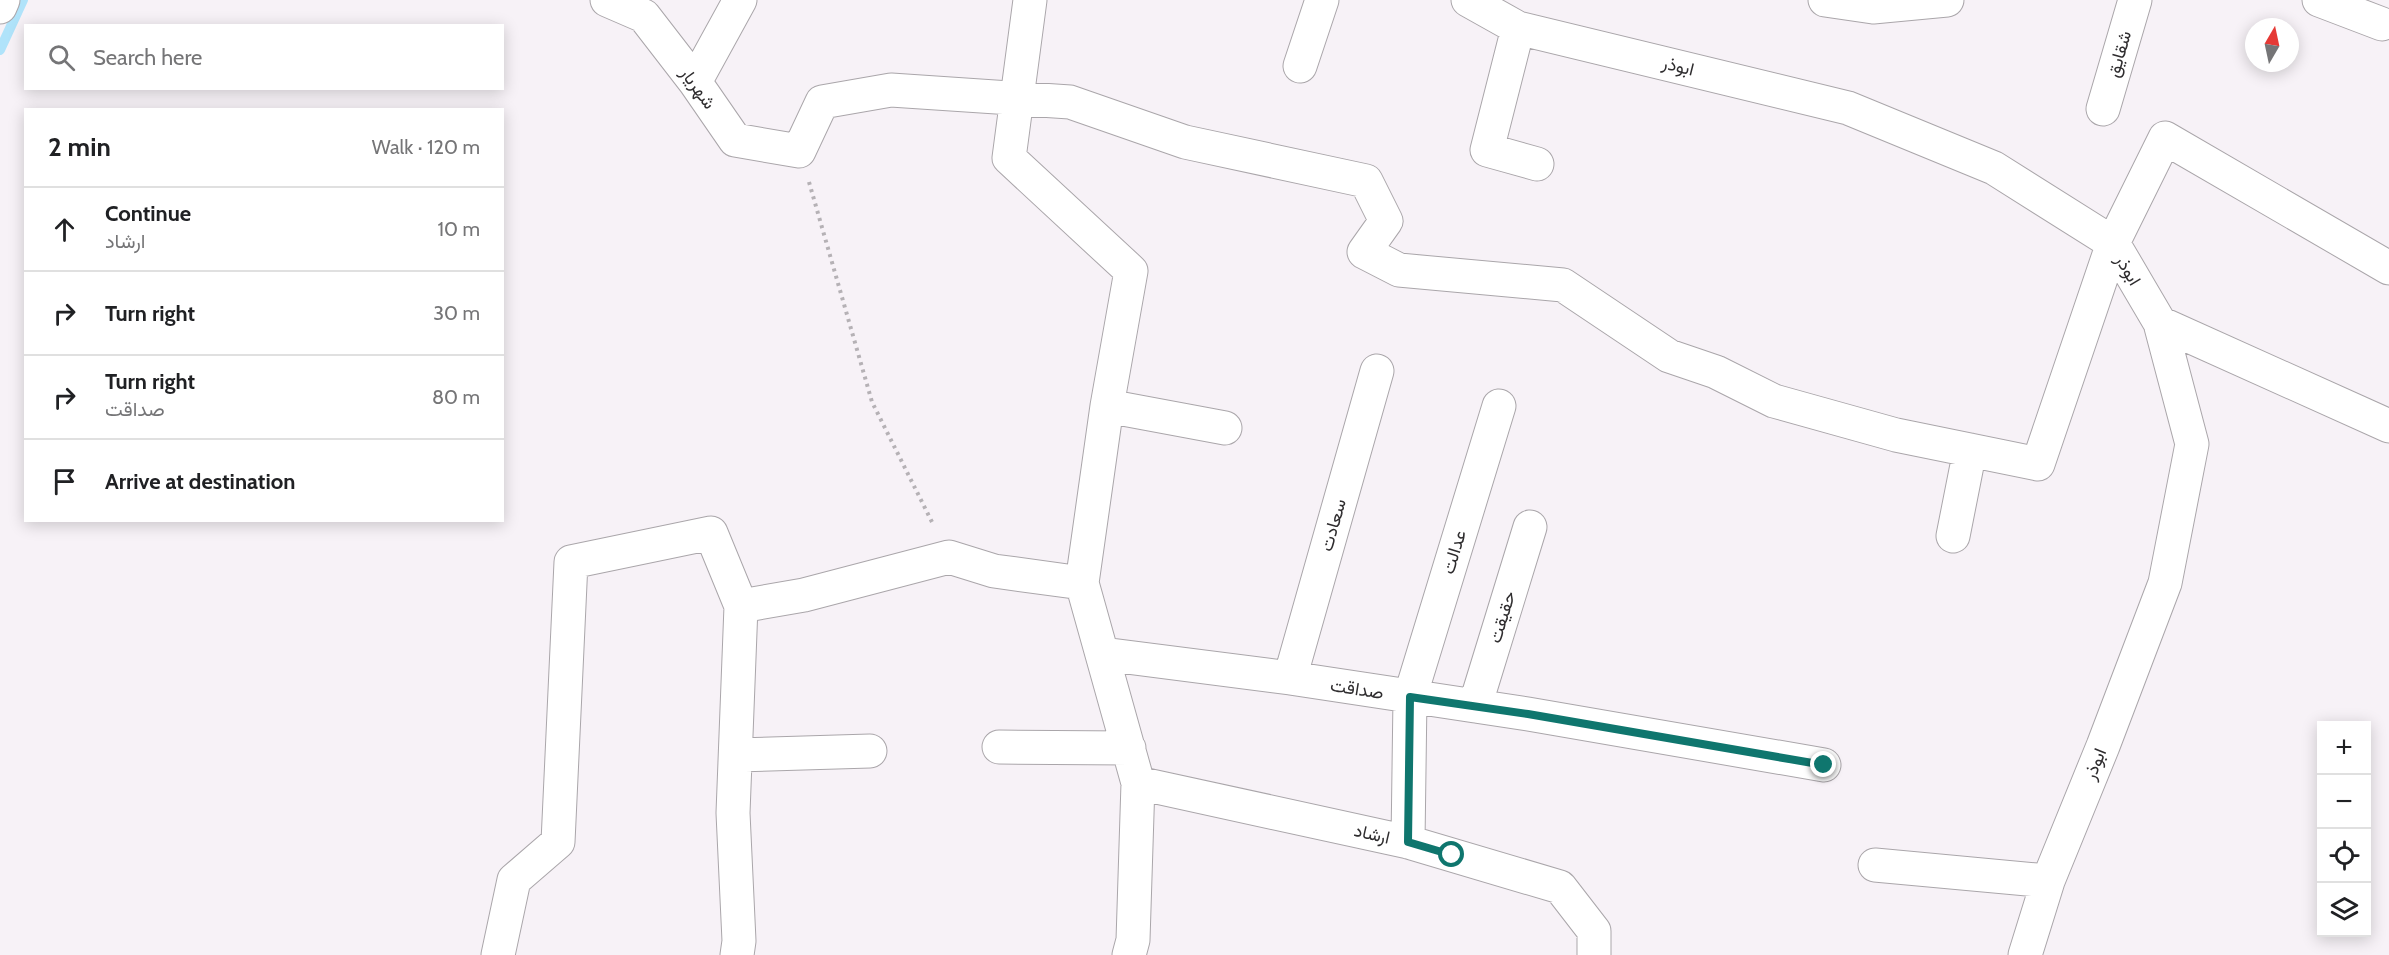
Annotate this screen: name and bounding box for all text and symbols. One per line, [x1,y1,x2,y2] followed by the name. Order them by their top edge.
[2245,18,2299,72] north arrow
[24,24,504,90] search box
[2102,28,2136,80] street label: شقایق
[45,41,78,74] icon: search
[93,44,202,71] text: Search here
[1659,51,1696,81] street label: ابوذر
[675,62,721,113] street label: شهریار
[48,131,111,163] text: 2 min
[372,135,480,159] text: Walk · 120 m
[105,200,191,227] text: Continue
[48,213,81,246] icon: ahead
[437,217,480,241] text: 10 m
[105,229,146,253] text: ارشاد
[2110,250,2146,289] street label: ابوذر
[48,297,81,330] icon: right
[105,300,195,327] text: Turn right
[433,301,480,325] text: 30 m
[105,368,195,395] text: Turn right
[48,381,81,414] icon: right
[432,385,480,409] text: 80 m
[105,397,165,421] text: صداقت
[48,465,81,498] icon: arrive
[105,468,295,495] text: Arrive at destination
[1315,496,1351,554] street label: سعادت
[1437,527,1471,577] street label: عدالت
[1484,588,1520,646] street label: حقیقت
[1329,674,1385,704] street label: صداقت
[2317,721,2371,937] map controls
[2317,721,2371,775] button: +
[2078,745,2111,784] street label: ابوذر
[1810,751,1836,777] route end
[2317,775,2371,829] button: −
[1352,819,1392,849] street label: ارشاد
[2317,829,2371,883] button: locate
[1438,841,1464,867] route start
[2317,883,2371,937] button: layers

